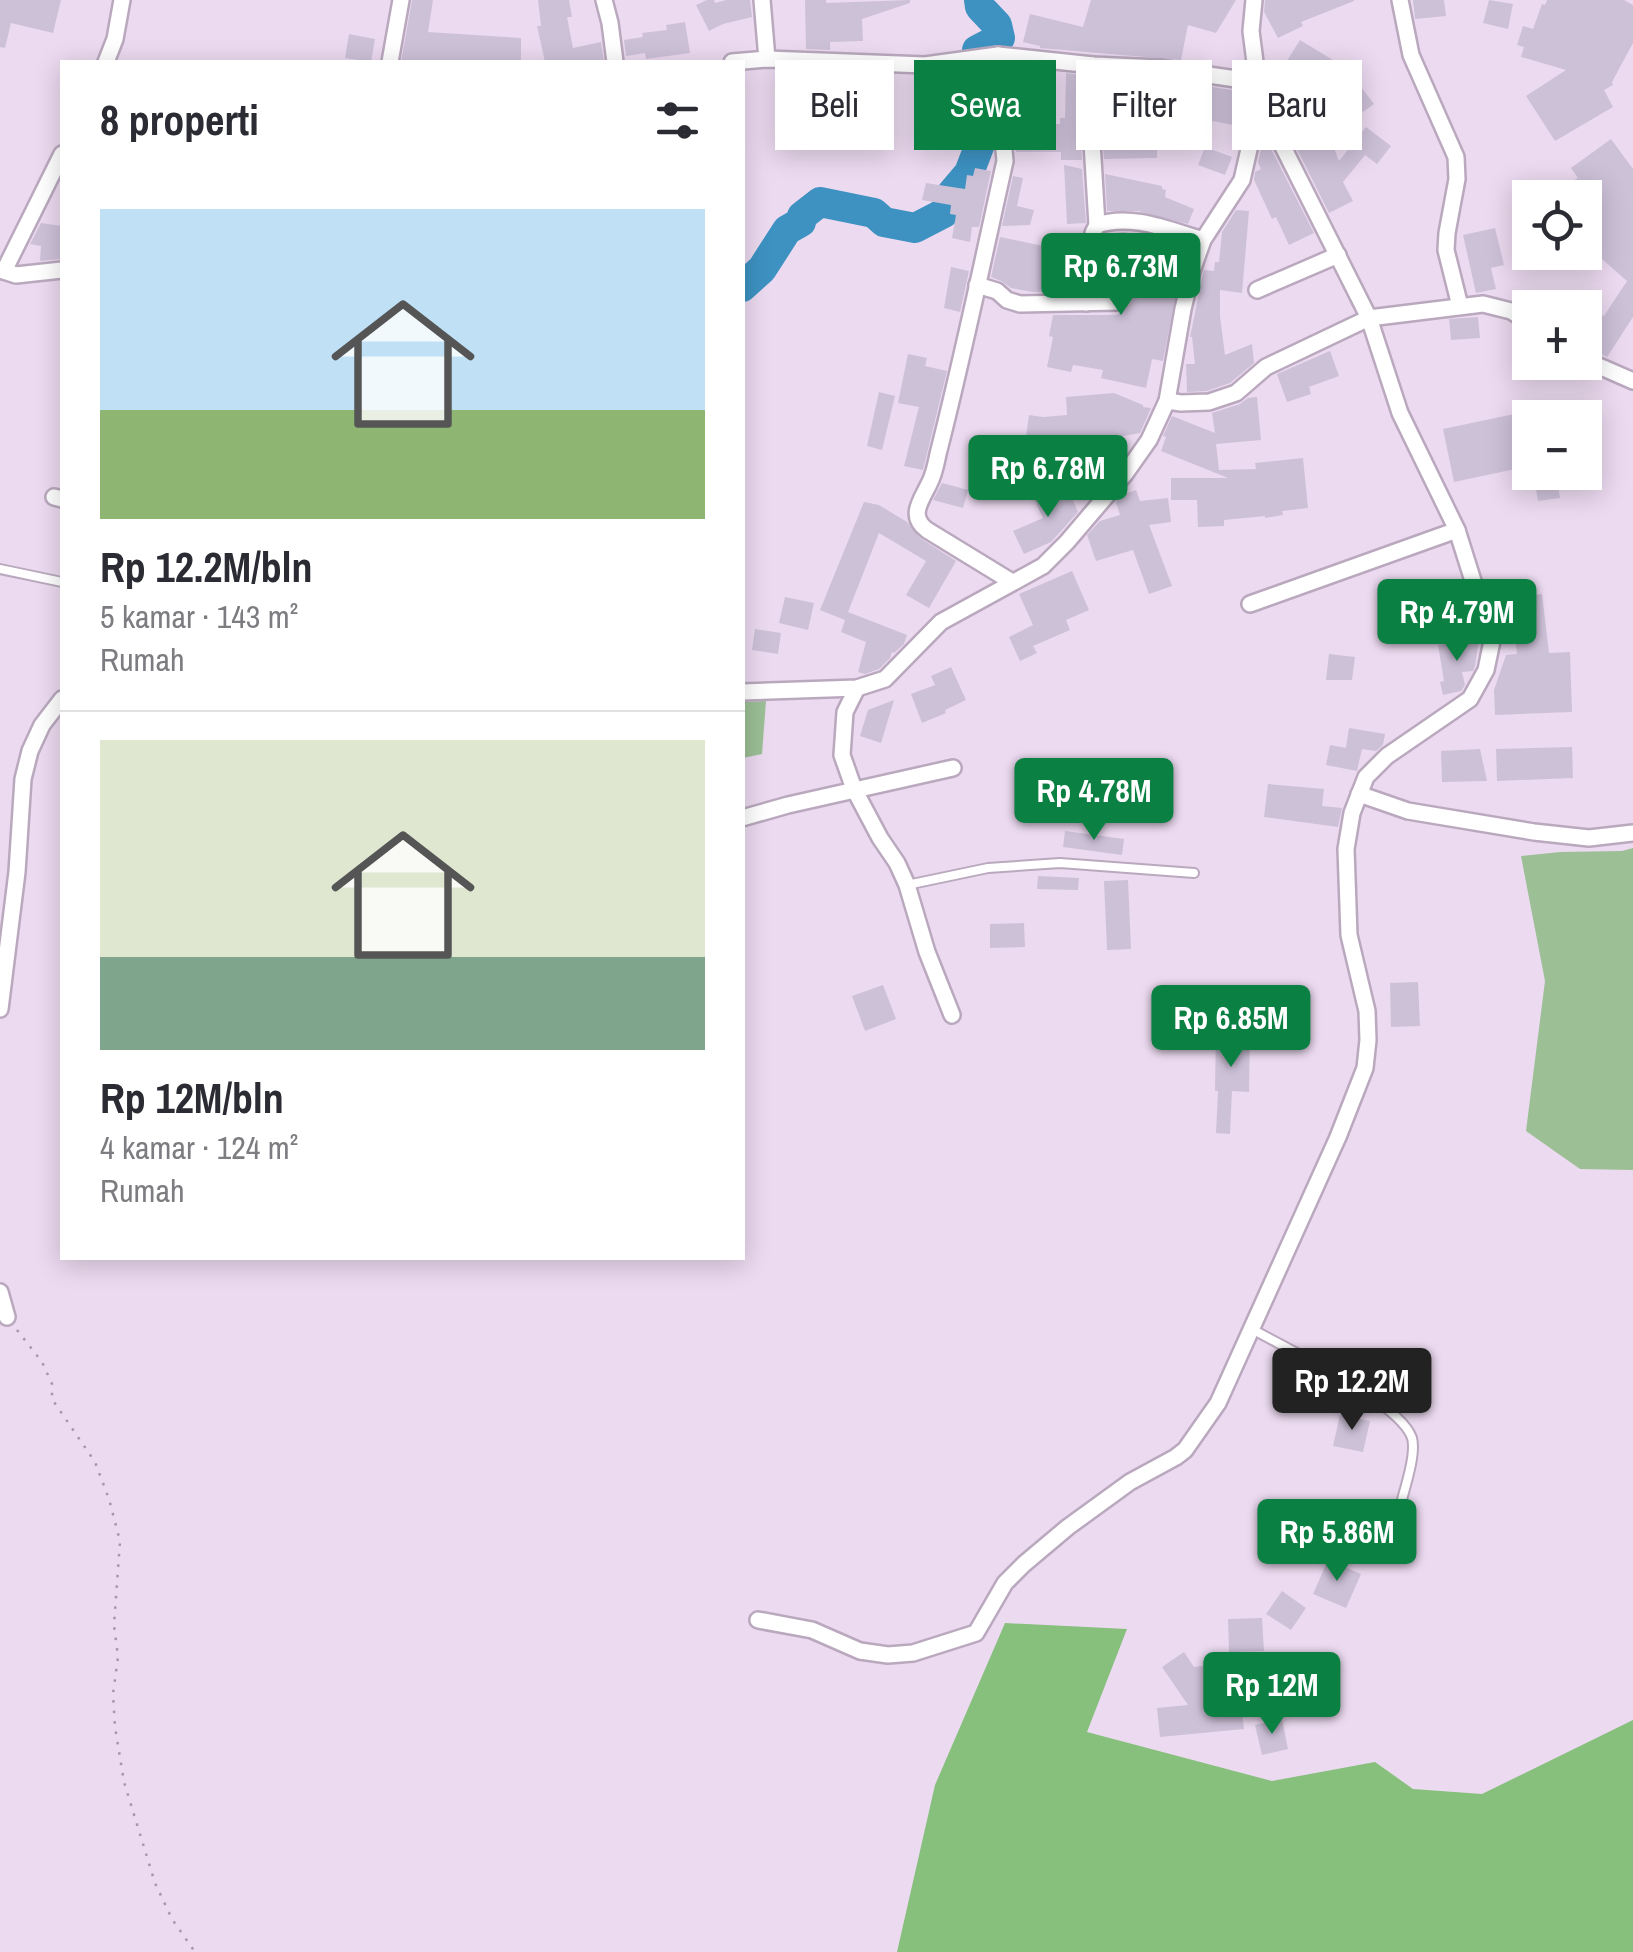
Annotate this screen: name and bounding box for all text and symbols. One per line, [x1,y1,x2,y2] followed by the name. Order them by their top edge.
[775,60,894,150] chip: Beli
[914,60,1056,150] chip: Sewa
[1076,60,1212,150] chip: Filter
[1232,60,1362,150] chip: Baru
[100,92,259,148] text: 8 properti
[650,93,705,148] icon: filters
[1512,180,1602,490] map controls
[1512,180,1602,270] button: locate
[1018,233,1224,318] pin: Rp 6.73M
[1063,244,1179,287] text: Rp 6.73M
[313,274,493,454] icon: home
[1512,290,1602,380] button: +
[1512,400,1602,490] button: −
[945,435,1151,520] pin: Rp 6.78M
[990,446,1106,489] text: Rp 6.78M
[100,539,312,595] text: Rp 12.2M/bln
[1354,579,1560,664] pin: Rp 4.79M
[1399,590,1515,633] text: Rp 4.79M
[100,595,298,638] text: 5 kamar · 143 m²
[100,638,185,681] text: Rumah
[991,758,1197,843] pin: Rp 4.78M
[1036,769,1152,812] text: Rp 4.78M
[313,805,493,985] icon: home
[1128,985,1334,1070] pin: Rp 6.85M
[1173,996,1289,1039] text: Rp 6.85M
[100,1070,284,1126] text: Rp 12M/bln
[100,1126,298,1169] text: 4 kamar · 124 m²
[100,1169,185,1212] text: Rumah
[1249,1348,1455,1433] pin: Rp 12.2M
[1294,1359,1410,1402] text: Rp 12.2M
[1234,1499,1440,1584] pin: Rp 5.86M
[1279,1510,1395,1553] text: Rp 5.86M
[1191,1652,1353,1737] pin: Rp 12M
[1225,1663,1319,1706] text: Rp 12M

